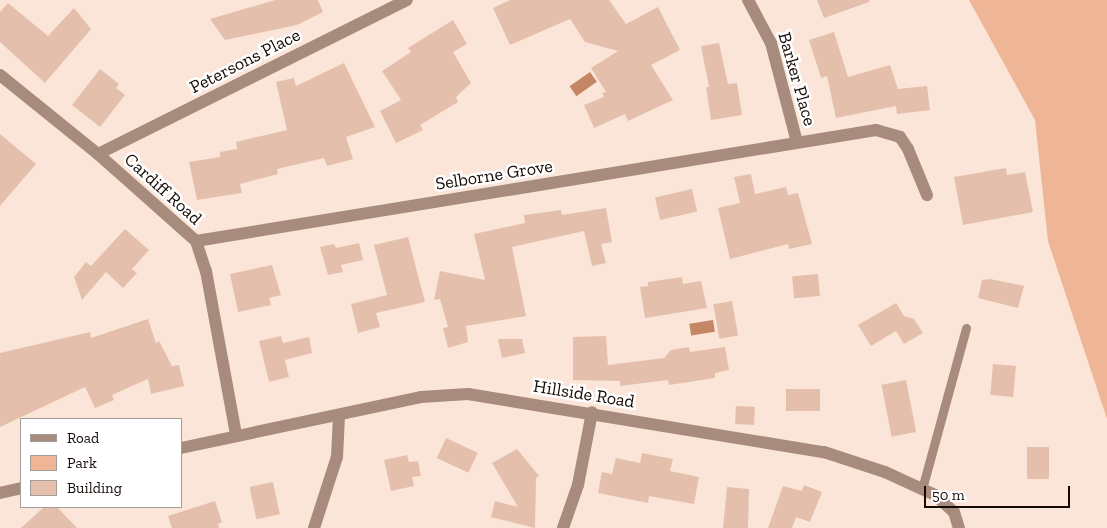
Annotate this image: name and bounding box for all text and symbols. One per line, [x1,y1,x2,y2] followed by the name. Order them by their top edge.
[186,24,304,98] street label: Petersons Place
[773,30,821,128] street label: Barker Place
[120,149,206,229] street label: Cardiff Road
[434,155,554,195] street label: Selborne Grove
[532,375,636,413] street label: Hillside Road
[20,418,182,508] legend
[67,429,99,447] text: Road
[67,454,97,472] text: Park
[927,476,1073,508] scale bar
[67,479,122,497] text: Building
[932,486,965,504] text: 50 m

